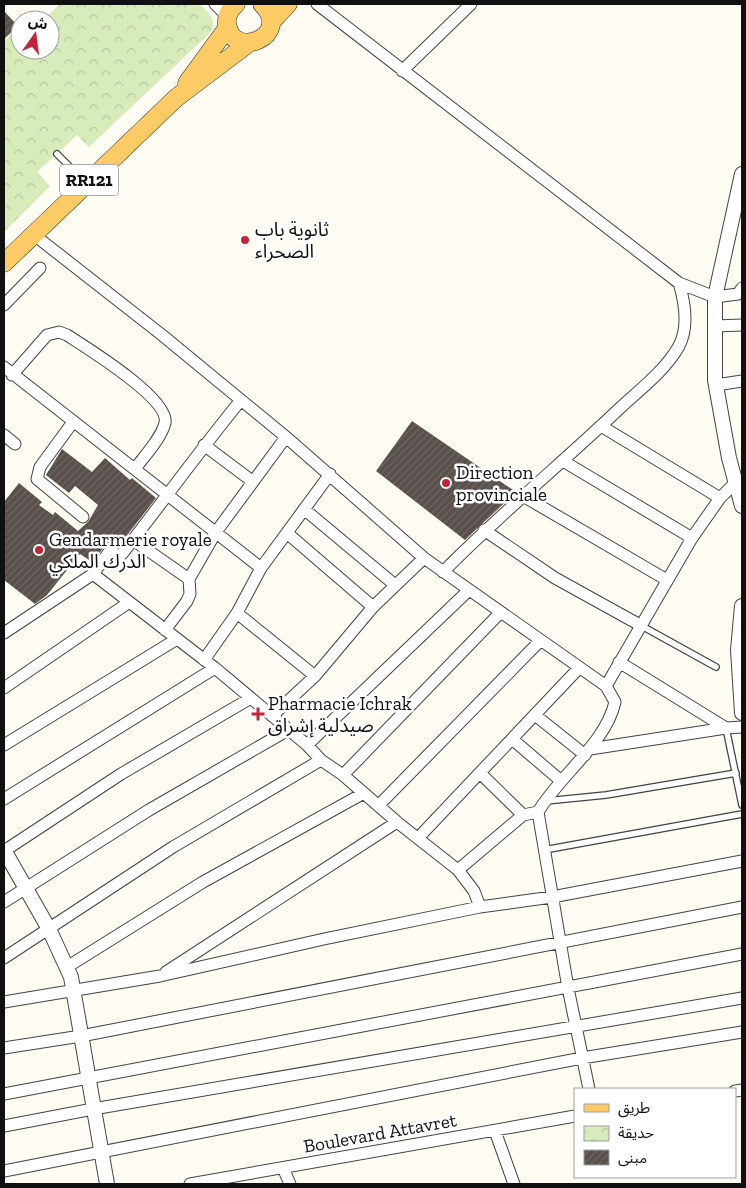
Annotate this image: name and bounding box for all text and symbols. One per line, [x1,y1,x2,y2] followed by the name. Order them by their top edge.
[10,10,60,60] north arrow
[27,12,49,33] text: ش
[60,164,118,196] road number: RR121
[255,218,329,263] place label: ثانوية باب الصحراء
[239,234,251,246] marker: ثانوية باب الصحراء
[456,461,547,506] place label: Direction provinciale
[440,477,452,489] marker: Direction provinciale
[49,528,212,576] place label: Gendarmerie royale الدرك الملكي
[33,544,45,556] marker: Gendarmerie royale الدرك الملكي
[268,692,412,738] place label: Pharmacie Ichrak صيدلية إشراق
[252,708,264,720] marker: Pharmacie Ichrak صيدلية إشراق
[574,1088,736,1178] legend
[618,1099,650,1118] text: طريق
[302,1108,458,1158] street label: Boulevard Attavret
[618,1124,654,1142] text: حديقة
[618,1149,647,1167] text: مبنى

